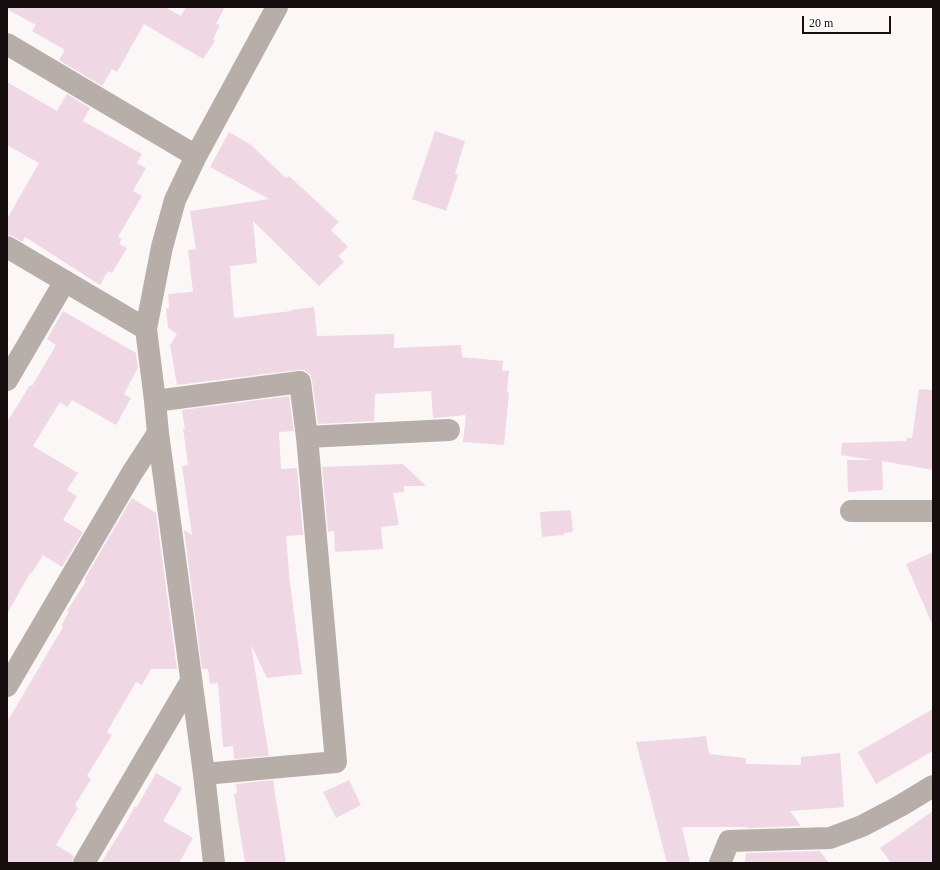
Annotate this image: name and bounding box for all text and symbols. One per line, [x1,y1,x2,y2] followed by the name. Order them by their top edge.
[804,8,893,34] scale bar
[809,16,833,30] text: 20 m

